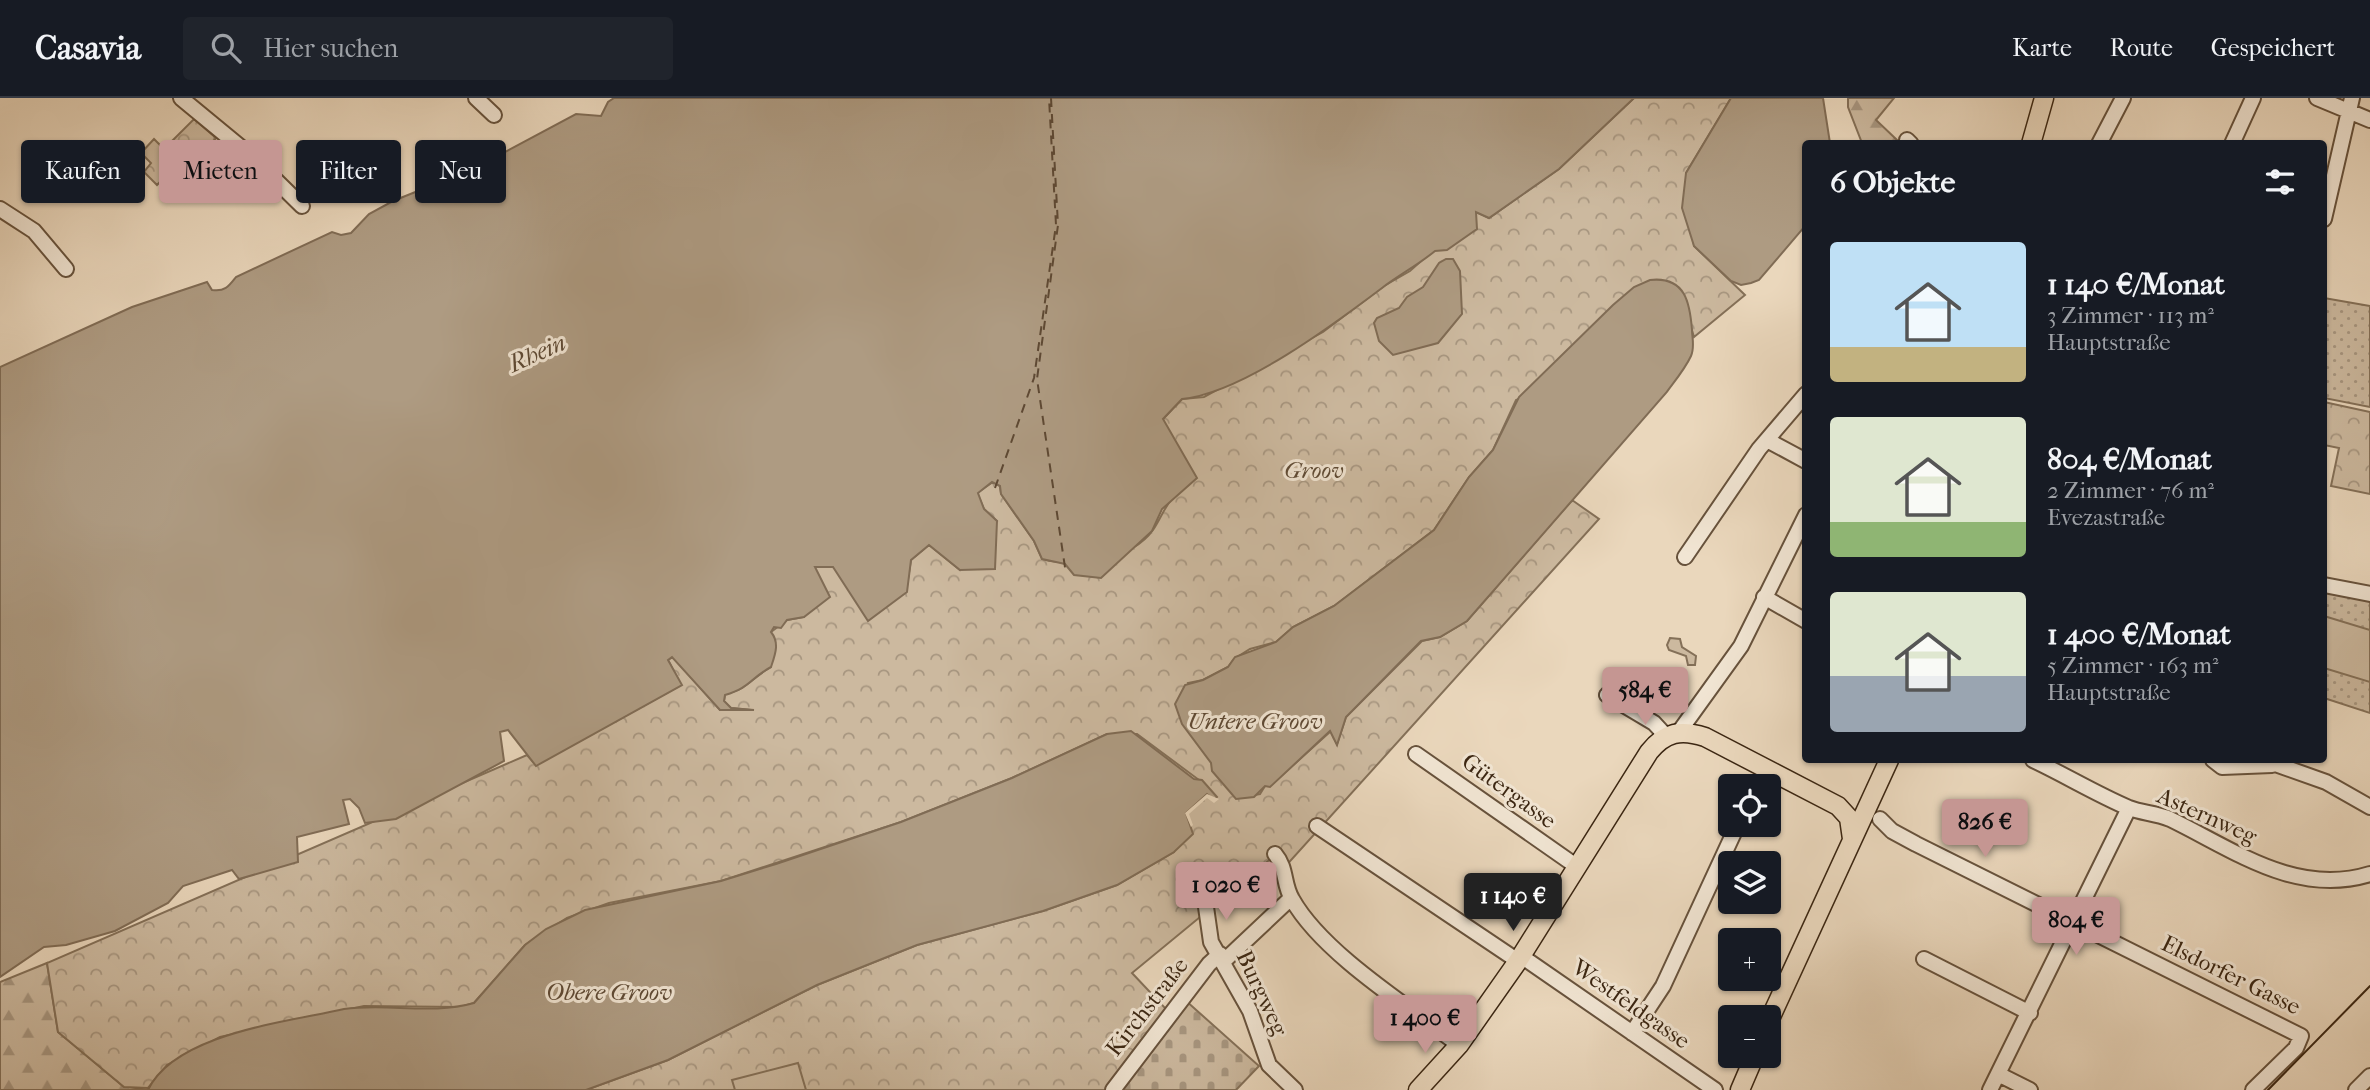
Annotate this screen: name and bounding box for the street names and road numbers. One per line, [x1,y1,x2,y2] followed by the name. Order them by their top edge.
[1457,748,1561,834] street label: Gütergasse
[2152,782,2262,850] street label: Asternweg
[2157,930,2305,1020] street label: Elsdorfer Gasse
[1231,946,1294,1040] street label: Burgweg
[1100,952,1194,1062] street label: Kirchstraße
[1566,953,1695,1055] street label: Westfeldgasse

